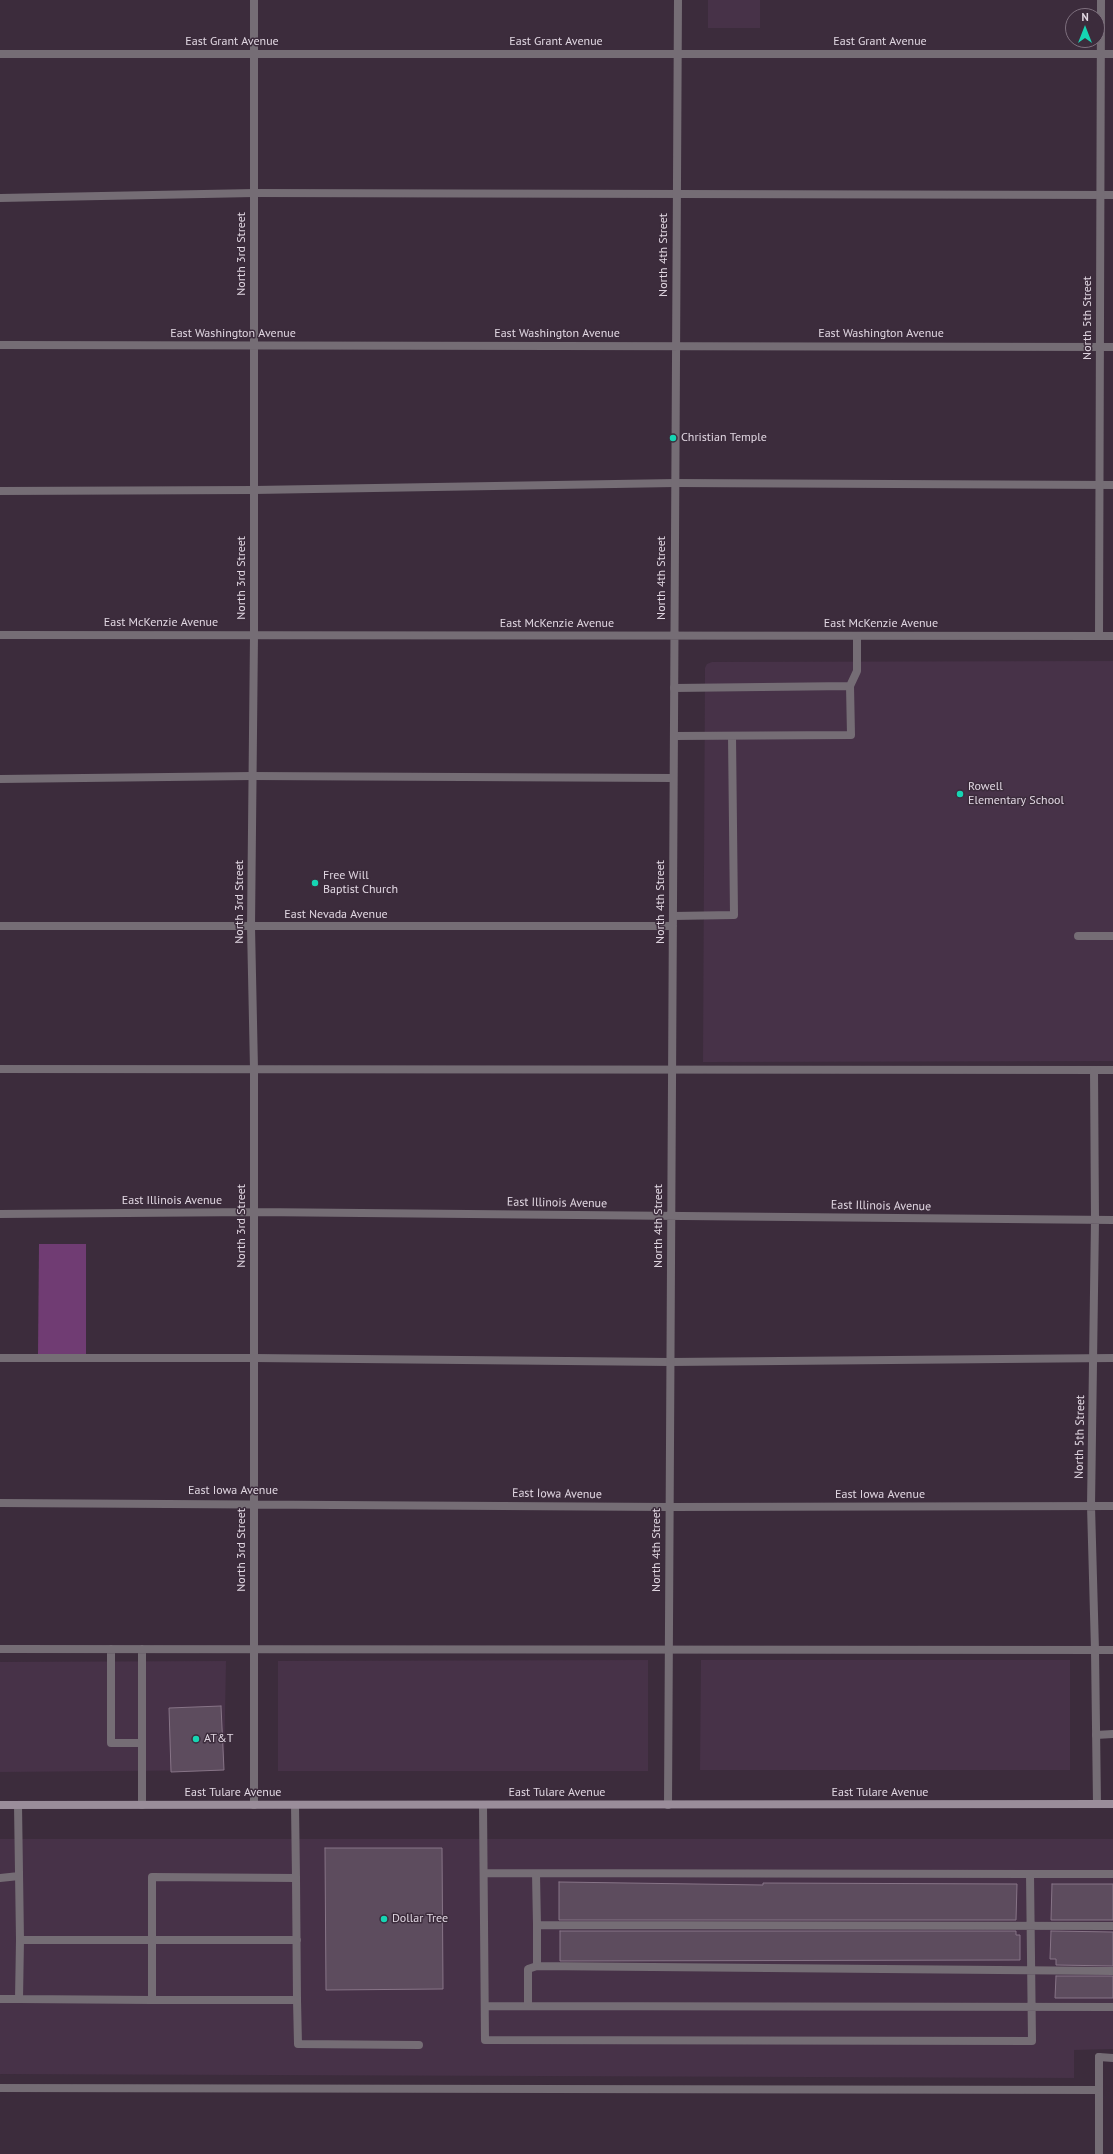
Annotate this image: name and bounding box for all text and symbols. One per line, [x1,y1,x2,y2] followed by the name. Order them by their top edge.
[1065,8,1105,48] north arrow
[1081,10,1089,24] text: N
[185,35,279,49] street label: East Grant Avenue
[509,35,603,49] street label: East Grant Avenue
[833,35,927,49] street label: East Grant Avenue
[235,212,249,296] street label: North 3rd Street
[657,213,671,297] street label: North 4th Street
[1081,276,1095,360] street label: North 5th Street
[170,327,296,341] street label: East Washington Avenue
[494,327,620,341] street label: East Washington Avenue
[818,327,944,341] street label: East Washington Avenue
[681,431,767,445] place label: Christian Temple
[668,433,678,443] marker: Christian Temple
[235,536,249,620] street label: North 3rd Street
[655,536,669,620] street label: North 4th Street
[104,616,218,630] street label: East McKenzie Avenue
[500,617,614,631] street label: East McKenzie Avenue
[824,617,938,631] street label: East McKenzie Avenue
[968,780,1064,808] place label: Rowell Elementary School
[955,789,965,799] marker: Rowell Elementary School
[233,860,247,944] street label: North 3rd Street
[654,860,668,944] street label: North 4th Street
[323,869,398,897] place label: Free Will Baptist Church
[310,878,320,888] marker: Free Will Baptist Church
[284,908,388,922] street label: East Nevada Avenue
[235,1184,249,1268] street label: North 3rd Street
[652,1184,666,1268] street label: North 4th Street
[122,1194,222,1208] street label: East Illinois Avenue
[507,1195,607,1211] street label: East Illinois Avenue
[831,1198,931,1214] street label: East Illinois Avenue
[1072,1395,1088,1479] street label: North 5th Street
[188,1484,278,1498] street label: East Iowa Avenue
[512,1486,602,1502] street label: East Iowa Avenue
[835,1488,925,1502] street label: East Iowa Avenue
[235,1508,249,1592] street label: North 3rd Street
[650,1508,664,1592] street label: North 4th Street
[204,1732,233,1746] place label: AT&T
[191,1734,201,1744] marker: AT&T
[185,1786,281,1800] street label: East Tulare Avenue
[509,1786,605,1800] street label: East Tulare Avenue
[832,1786,928,1800] street label: East Tulare Avenue
[392,1912,448,1926] place label: Dollar Tree
[379,1914,389,1924] marker: Dollar Tree

